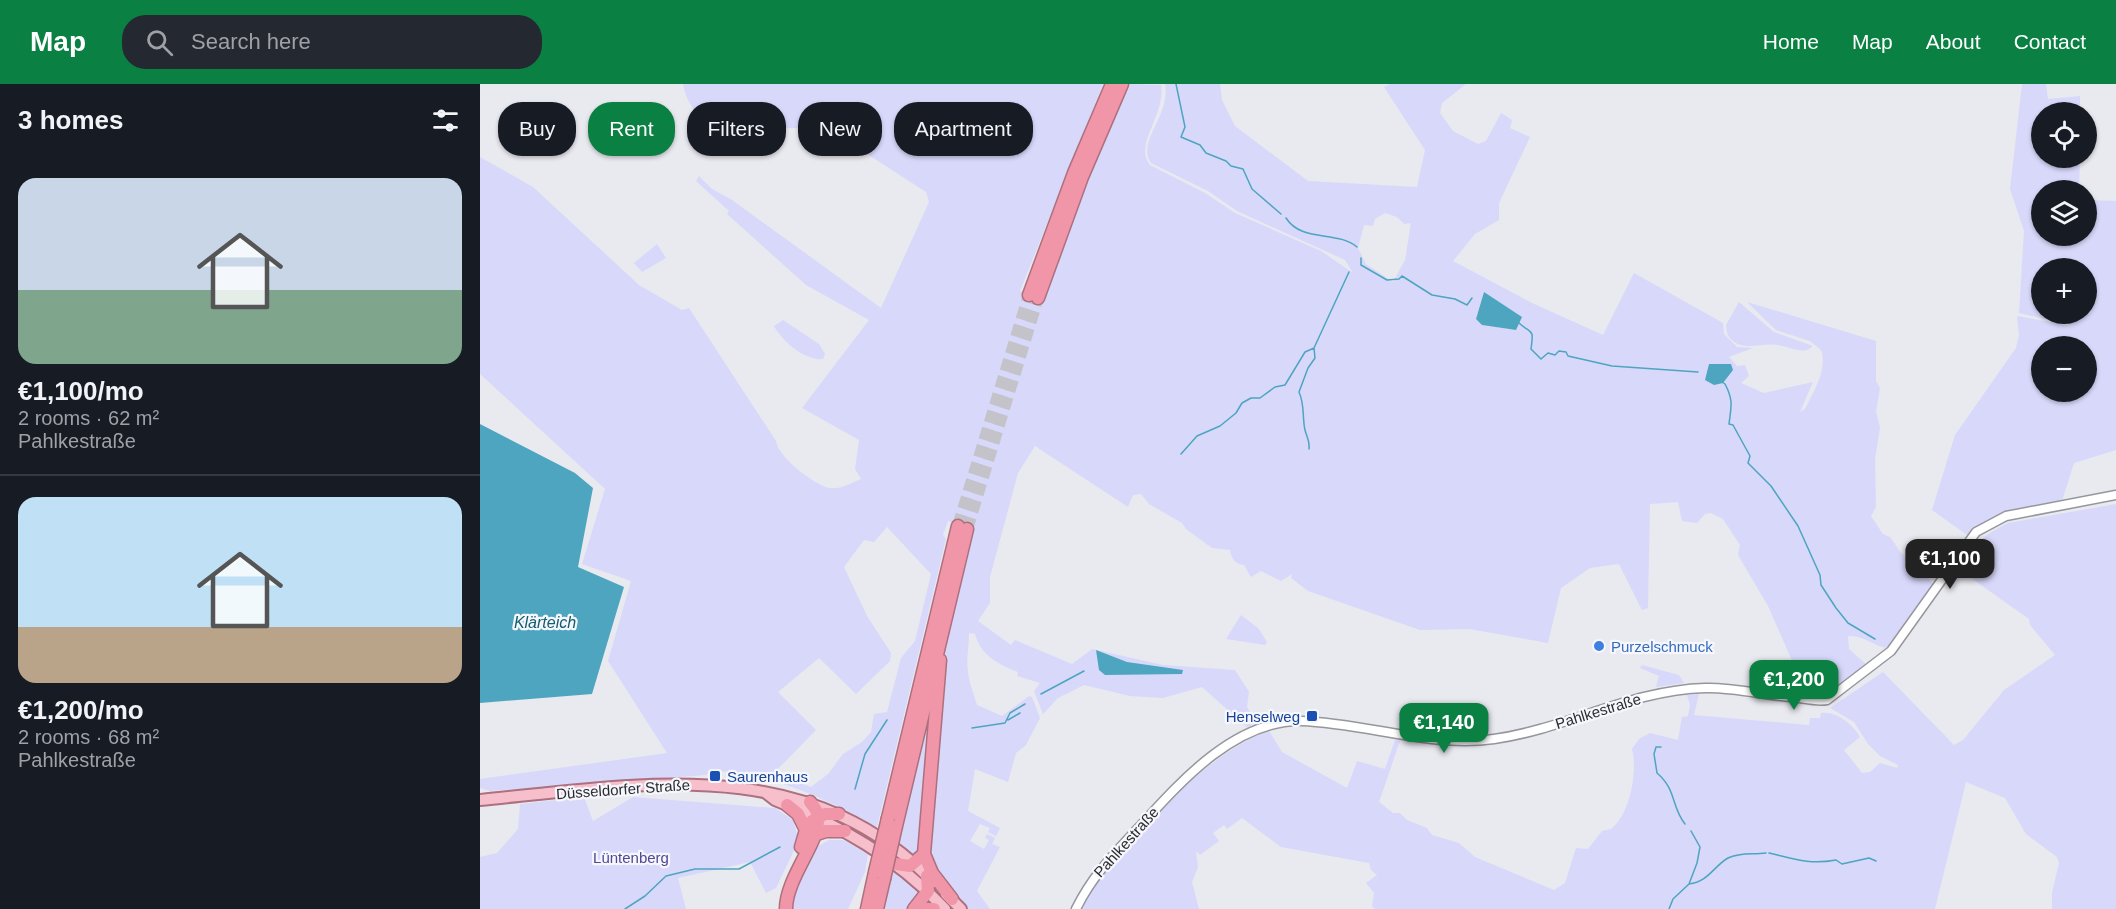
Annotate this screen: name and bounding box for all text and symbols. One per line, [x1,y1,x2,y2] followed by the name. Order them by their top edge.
[122,15,542,69] search box
[30,26,86,57] text: Map
[143,26,176,59] icon: search
[191,29,311,54] text: Search here
[1763,30,1819,53] text: Home
[1852,30,1893,53] text: Map
[1926,30,1981,53] text: About
[2014,30,2086,53] text: Contact
[498,102,576,156] chip: Buy
[588,102,675,156] chip: Rent
[687,102,786,156] chip: Filters
[798,102,882,156] chip: New
[894,102,1033,156] chip: Apartment
[2031,102,2097,402] map controls
[2031,102,2097,168] button: locate
[429,104,462,137] icon: filters
[18,105,124,135] text: 3 homes
[2031,180,2097,246] button: layers
[186,217,294,325] icon: home
[2031,258,2097,324] button: +
[2031,336,2097,402] button: −
[18,376,144,406] text: €1,100/mo
[18,407,159,429] text: 2 rooms · 62 m²
[18,430,136,452] text: Pahlkestraße
[186,536,294,644] icon: home
[1901,539,1999,590] pin: €1,100
[1919,547,1981,569] text: €1,100
[514,614,576,631] water label: Klärteich
[1611,638,1713,655] place label: Purzelschmuck
[1592,639,1606,653] marker: Purzelschmuck
[1745,660,1843,711] pin: €1,200
[1763,668,1825,690] text: €1,200
[1553,690,1643,732] street label: Pahlkestraße
[18,695,144,725] text: €1,200/mo
[1395,703,1493,754] pin: €1,140
[1226,708,1300,725] place label: Henselweg
[1305,709,1319,723] marker: Henselweg
[1413,711,1475,733] text: €1,140
[18,726,159,748] text: 2 rooms · 68 m²
[18,749,136,771] text: Pahlkestraße
[727,768,808,785] place label: Saurenhaus
[708,769,722,783] marker: Saurenhaus
[555,776,691,802] street label: Düsseldorfer Straße
[1090,803,1162,881] street label: Pahlkestraße
[593,849,669,866] park label: Lüntenberg

